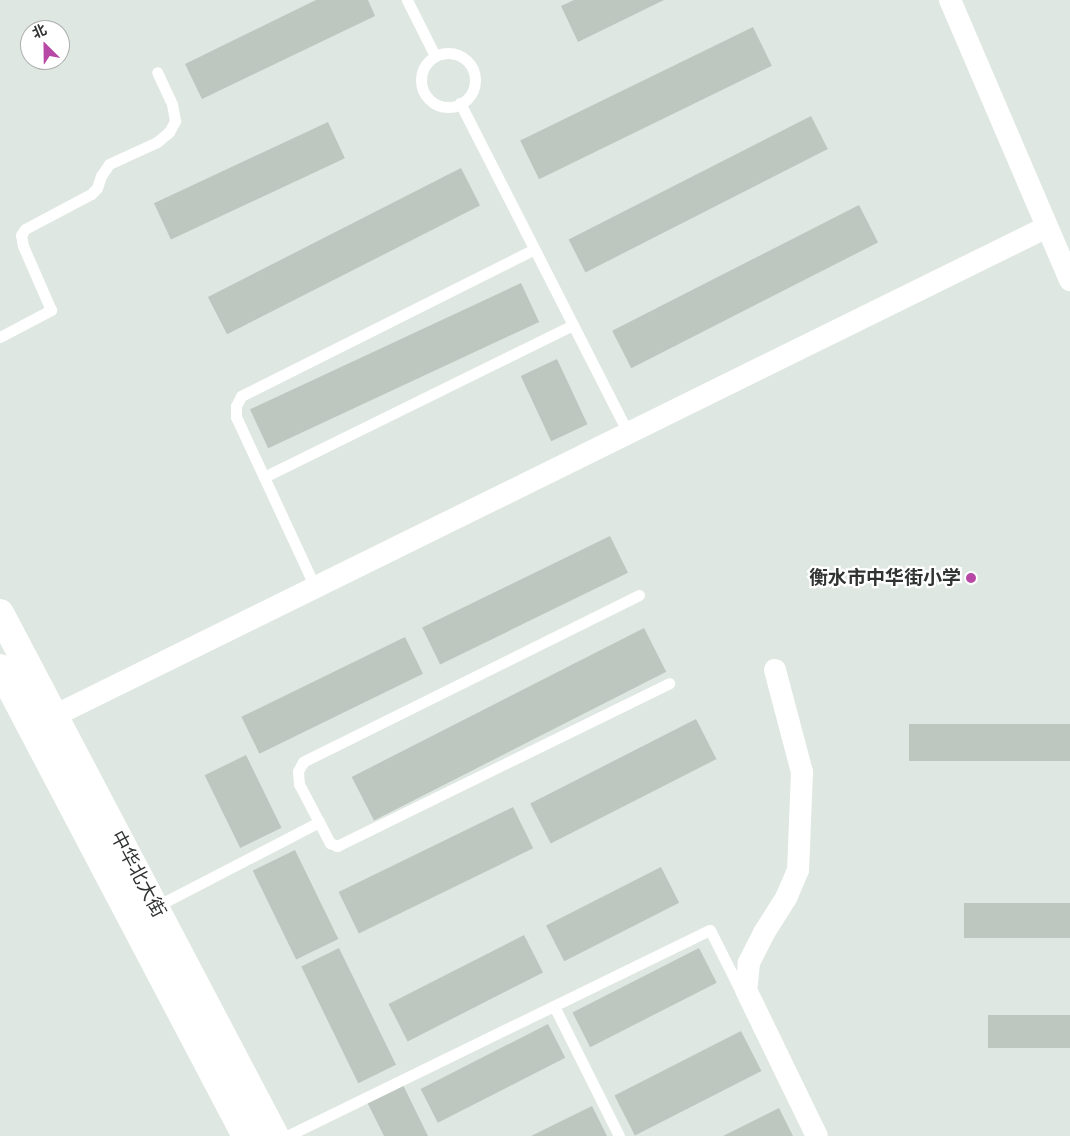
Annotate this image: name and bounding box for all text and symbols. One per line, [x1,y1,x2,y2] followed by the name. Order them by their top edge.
[20,20,70,70] north arrow
[30,21,49,42] text: 北
[809,567,961,589] place label: 衡水市中华街小学
[965,572,977,584] marker: 衡水市中华街小学
[106,827,170,921] street label: 中华北大街

